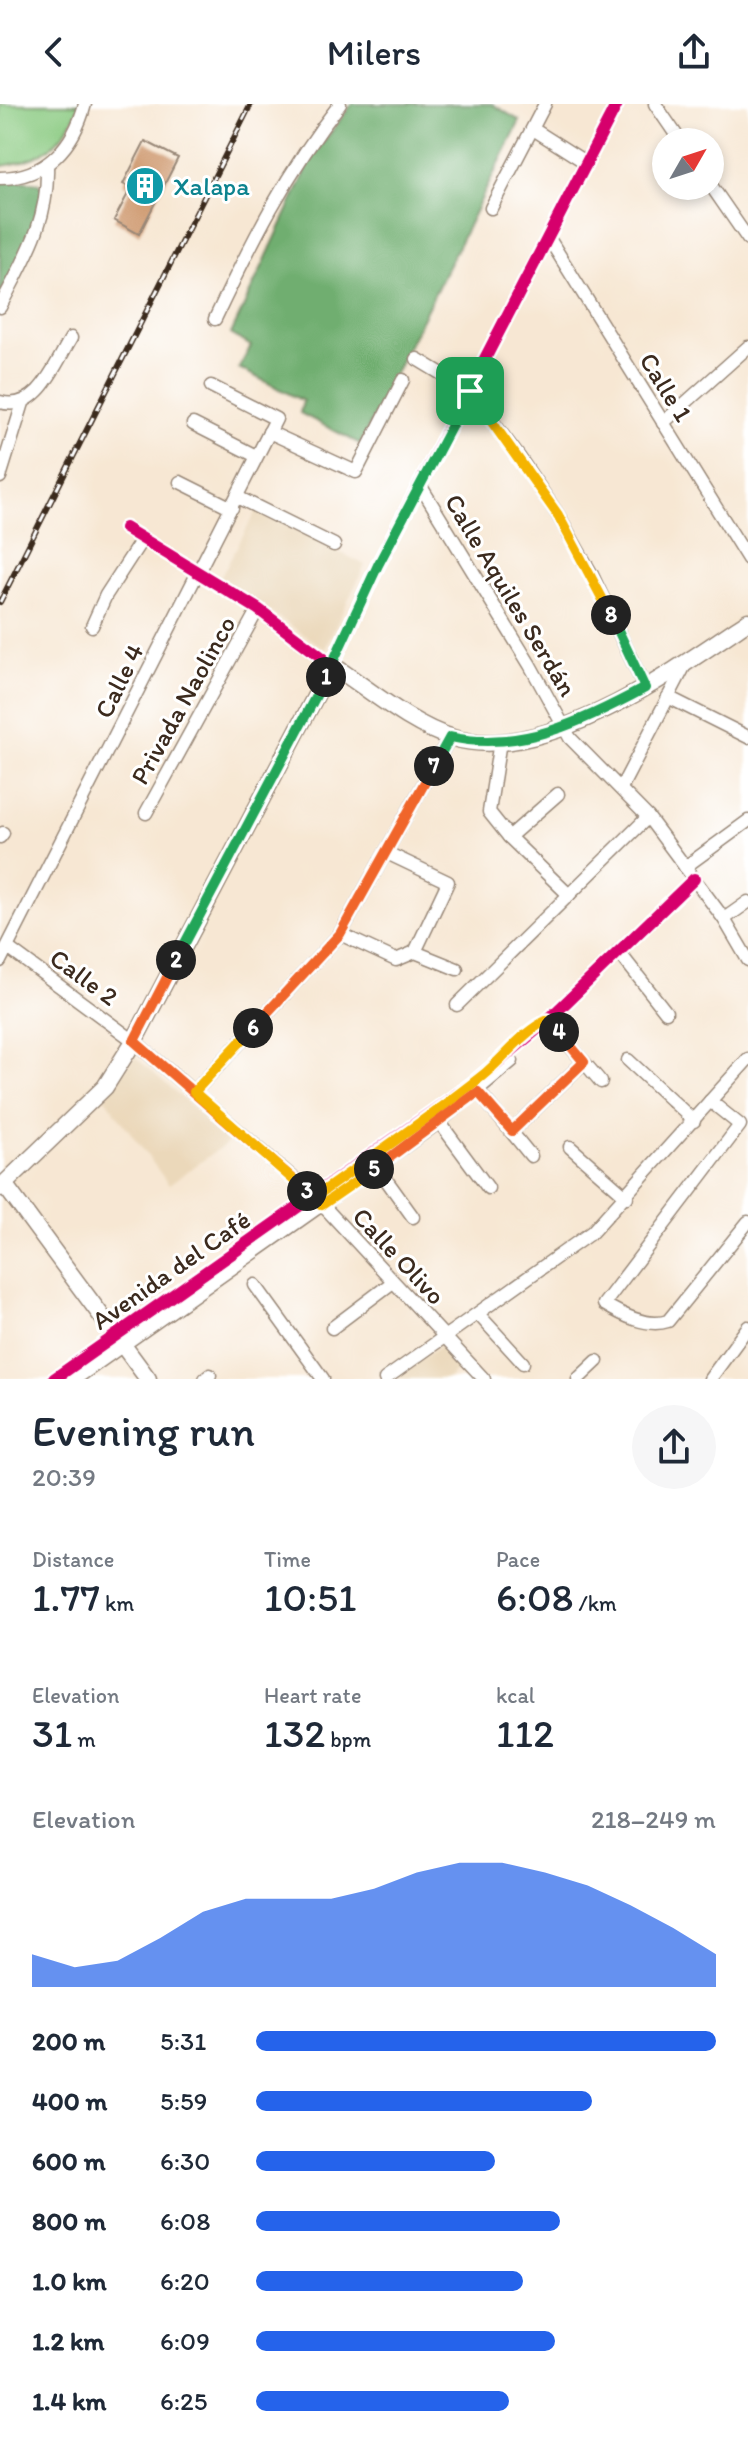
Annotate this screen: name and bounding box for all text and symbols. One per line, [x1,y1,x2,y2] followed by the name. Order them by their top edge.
[32,30,76,74] icon: back
[672,30,716,74] icon: share
[327,31,421,74] text: Milers
[652,128,724,200] north arrow
[652,128,724,200] map controls
[124,165,166,207] building icon: Xalapa
[173,170,250,202] place label: Xalapa
[632,347,700,427] street label: Calle 1
[436,357,504,425] pin
[448,369,492,413] icon: arrive
[438,488,584,702] street label: Calle Aquiles Serdán
[591,595,631,635] pin: 8
[605,601,617,628] text: 8
[123,610,243,790] street label: Privada Naolinco
[87,638,151,723] street label: Calle 4
[306,657,346,697] pin: 1
[321,663,331,690] text: 1
[414,746,454,786] pin: 7
[429,752,439,779] text: 7
[156,940,196,980] pin: 2
[44,941,125,1013] street label: Calle 2
[170,946,182,973] text: 2
[233,1008,273,1048] pin: 6
[539,1012,579,1052] pin: 4
[247,1014,259,1041] text: 6
[552,1018,566,1045] text: 4
[354,1149,394,1189] pin: 5
[368,1155,380,1182] text: 5
[287,1171,327,1211] pin: 3
[301,1177,313,1204] text: 3
[346,1201,452,1311] street label: Calle Olivo
[86,1203,256,1337] street label: Avenida del Café
[32,1404,255,1457] text: Evening run
[632,1405,716,1489] button: share
[32,1461,96,1493] text: 20:39
[32,1546,114,1573] text: Distance
[264,1546,311,1573] text: Time
[496,1546,540,1573] text: Pace
[32,1573,100,1621] text: 1.77
[264,1573,357,1621] text: 10:51
[496,1573,574,1621] text: 6:08
[100,1590,134,1617] text: km
[574,1590,617,1617] text: /km
[32,1682,119,1709] text: Elevation
[264,1682,361,1709] text: Heart rate
[496,1682,535,1709] text: kcal
[32,1709,72,1757] text: 31
[264,1709,325,1757] text: 132
[496,1709,554,1757] text: 112
[72,1726,96,1753] text: m
[325,1726,371,1753] text: bpm
[32,1803,135,1835] text: Elevation
[591,1803,716,1835] text: 218–249 m
[32,2025,105,2057] text: 200 m
[160,2025,206,2057] text: 5:31
[32,2085,107,2117] text: 400 m
[160,2085,207,2117] text: 5:59
[32,2145,106,2177] text: 600 m
[160,2145,210,2177] text: 6:30
[32,2205,106,2237] text: 800 m
[160,2205,210,2237] text: 6:08
[32,2265,107,2297] text: 1.0 km
[160,2265,210,2297] text: 6:20
[32,2325,104,2357] text: 1.2 km
[160,2325,210,2357] text: 6:09
[32,2385,106,2417] text: 1.4 km
[160,2385,207,2417] text: 6:25

